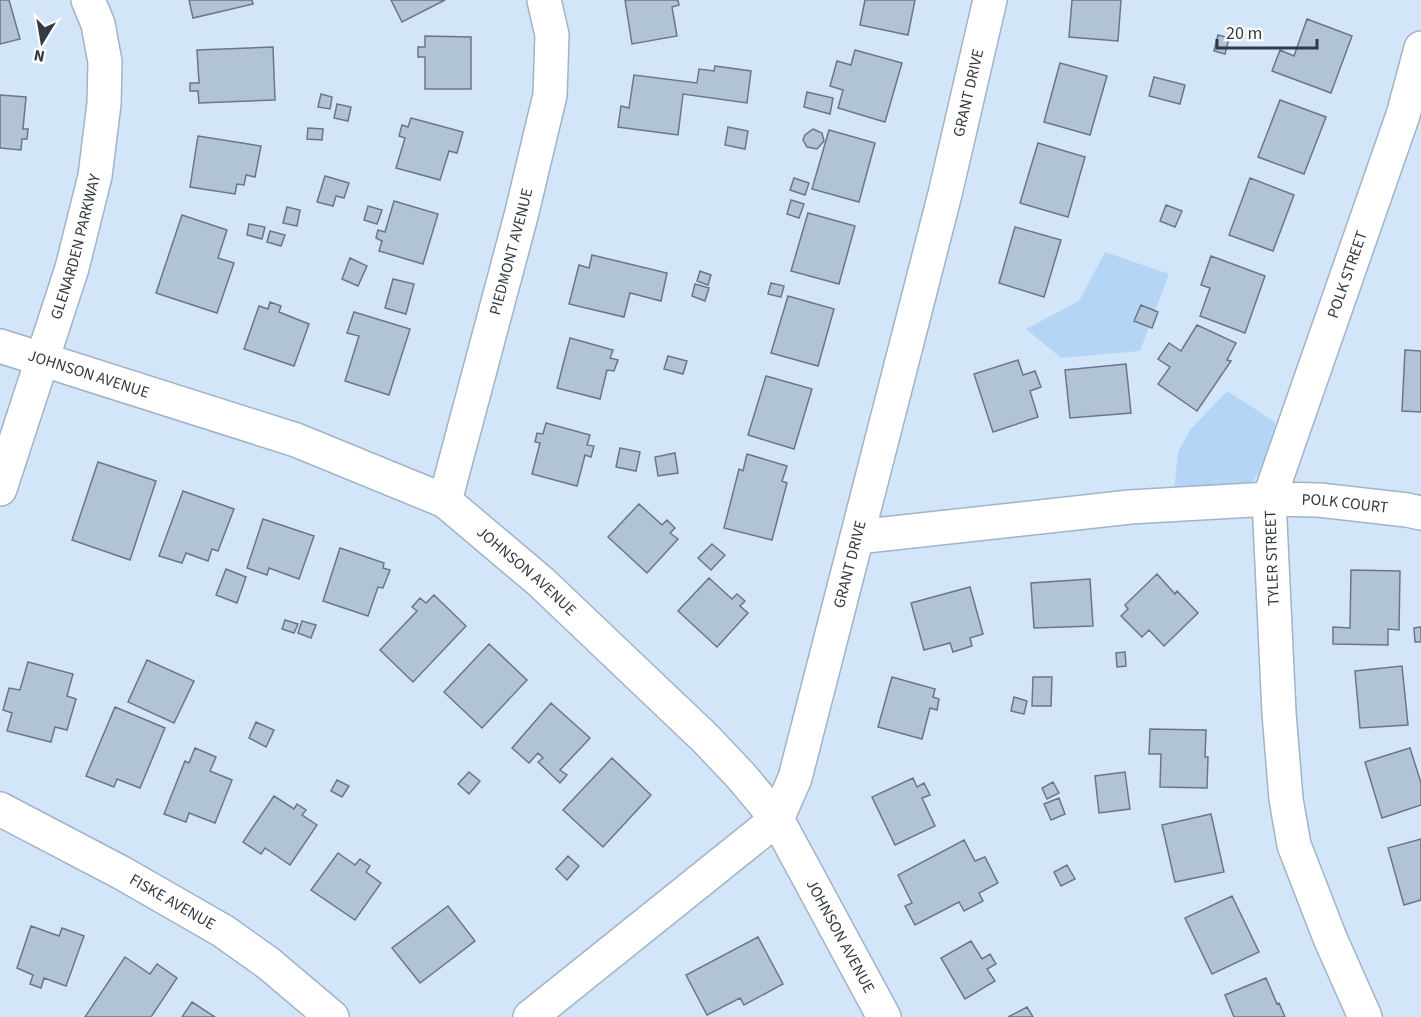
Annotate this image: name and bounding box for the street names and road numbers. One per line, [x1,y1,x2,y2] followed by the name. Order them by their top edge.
[948,47,989,139] street label: GRANT DRIVE
[45,171,106,322] street label: GLENARDEN PARKWAY
[484,186,538,317] street label: PIEDMONT AVENUE
[1322,227,1373,321] street label: POLK STREET
[25,345,152,404] street label: JOHNSON AVENUE
[1301,489,1390,519] street label: POLK COURT
[1259,509,1285,606] street label: TYLER STREET
[828,518,872,610] street label: GRANT DRIVE
[472,521,581,621] street label: JOHNSON AVENUE
[125,869,220,935] street label: FISKE AVENUE
[801,875,880,997] street label: JOHNSON AVENUE

